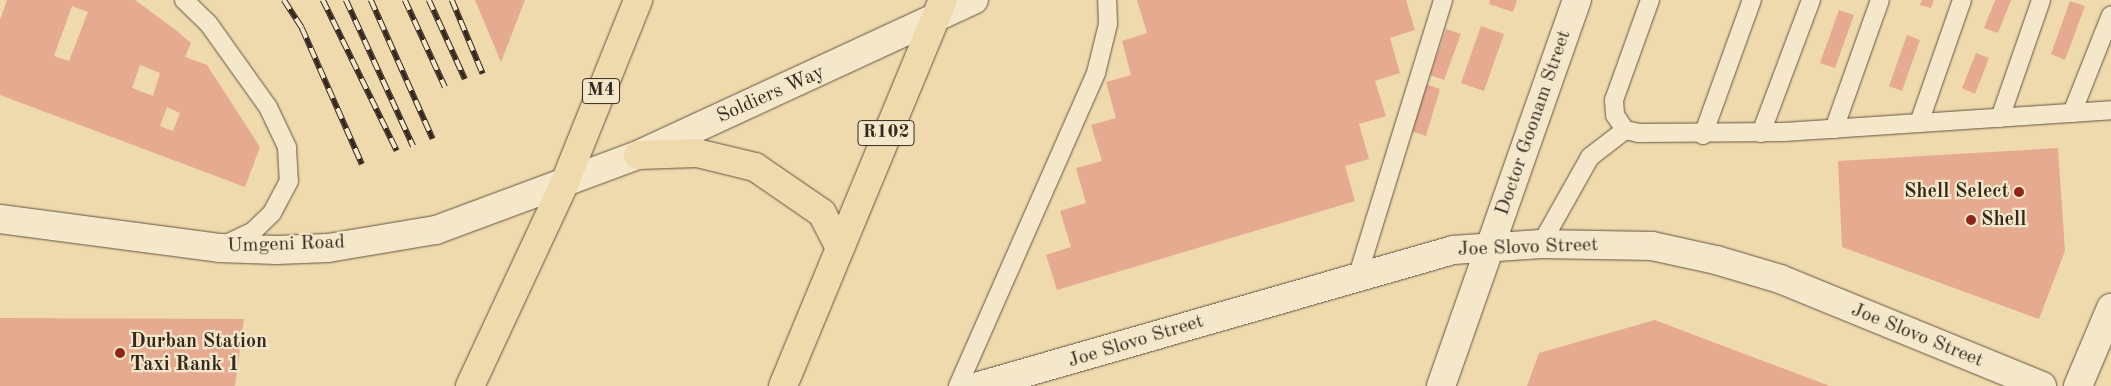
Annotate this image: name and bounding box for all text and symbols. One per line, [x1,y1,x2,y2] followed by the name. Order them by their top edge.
[1491,27,1577,219] street label: Doctor Goonam Street
[714,61,828,129] street label: Soldiers Way
[581,74,621,108] road number: M4
[857,116,915,150] road number: R102
[1904,180,2009,204] place label: Shell Select
[2013,186,2025,198] marker: Shell Select
[1981,208,2026,232] place label: Shell
[1965,214,1977,226] marker: Shell
[227,231,345,259] street label: Umgeni Road
[1457,234,1599,262] street label: Joe Slovo Street
[1847,299,1987,373] street label: Joe Slovo Street
[1065,310,1207,374] street label: Joe Slovo Street
[130,330,267,377] place label: Durban Station Taxi Rank 1
[114,347,126,359] marker: Durban Station Taxi Rank 1

